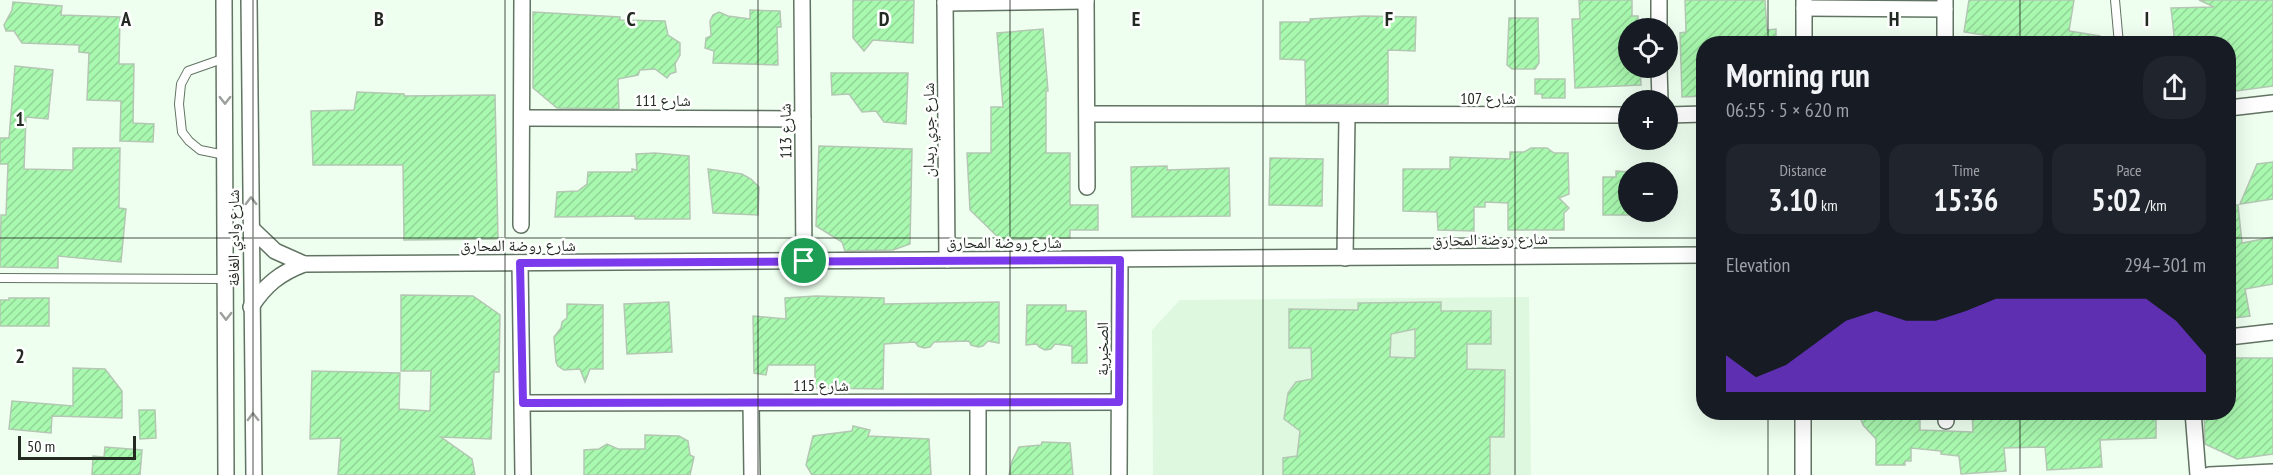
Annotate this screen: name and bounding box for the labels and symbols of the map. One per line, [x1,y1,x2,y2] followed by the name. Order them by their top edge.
[120,6,132,32] text: A
[374,6,384,32] text: B
[626,6,636,32] text: C
[879,6,890,32] text: D
[1132,6,1140,32] text: E
[1385,6,1393,32] text: F
[1889,6,1899,32] text: H
[2145,6,2149,32] text: I
[918,82,941,178] street label: شارع جري ربدان
[1460,88,1516,109] street label: شارع 107
[635,90,691,111] street label: شارع 111
[219,96,231,105] one-way arrow
[775,103,796,159] street label: شارع 113
[15,106,25,132] text: 1
[223,190,246,286] street label: شارع وادي الغافة
[245,196,257,205] one-way arrow
[1432,228,1548,251] street label: شارع روضة المحارق
[946,232,1062,253] street label: شارع روضة المحارق
[460,235,576,256] street label: شارع روضة المحارق
[778,235,829,286] pin
[220,312,232,321] one-way arrow
[1092,322,1112,376] street label: الصخبرية
[15,343,25,369] text: 2
[793,375,849,396] street label: شارع 115
[247,412,259,421] one-way arrow
[18,433,136,460] scale bar

